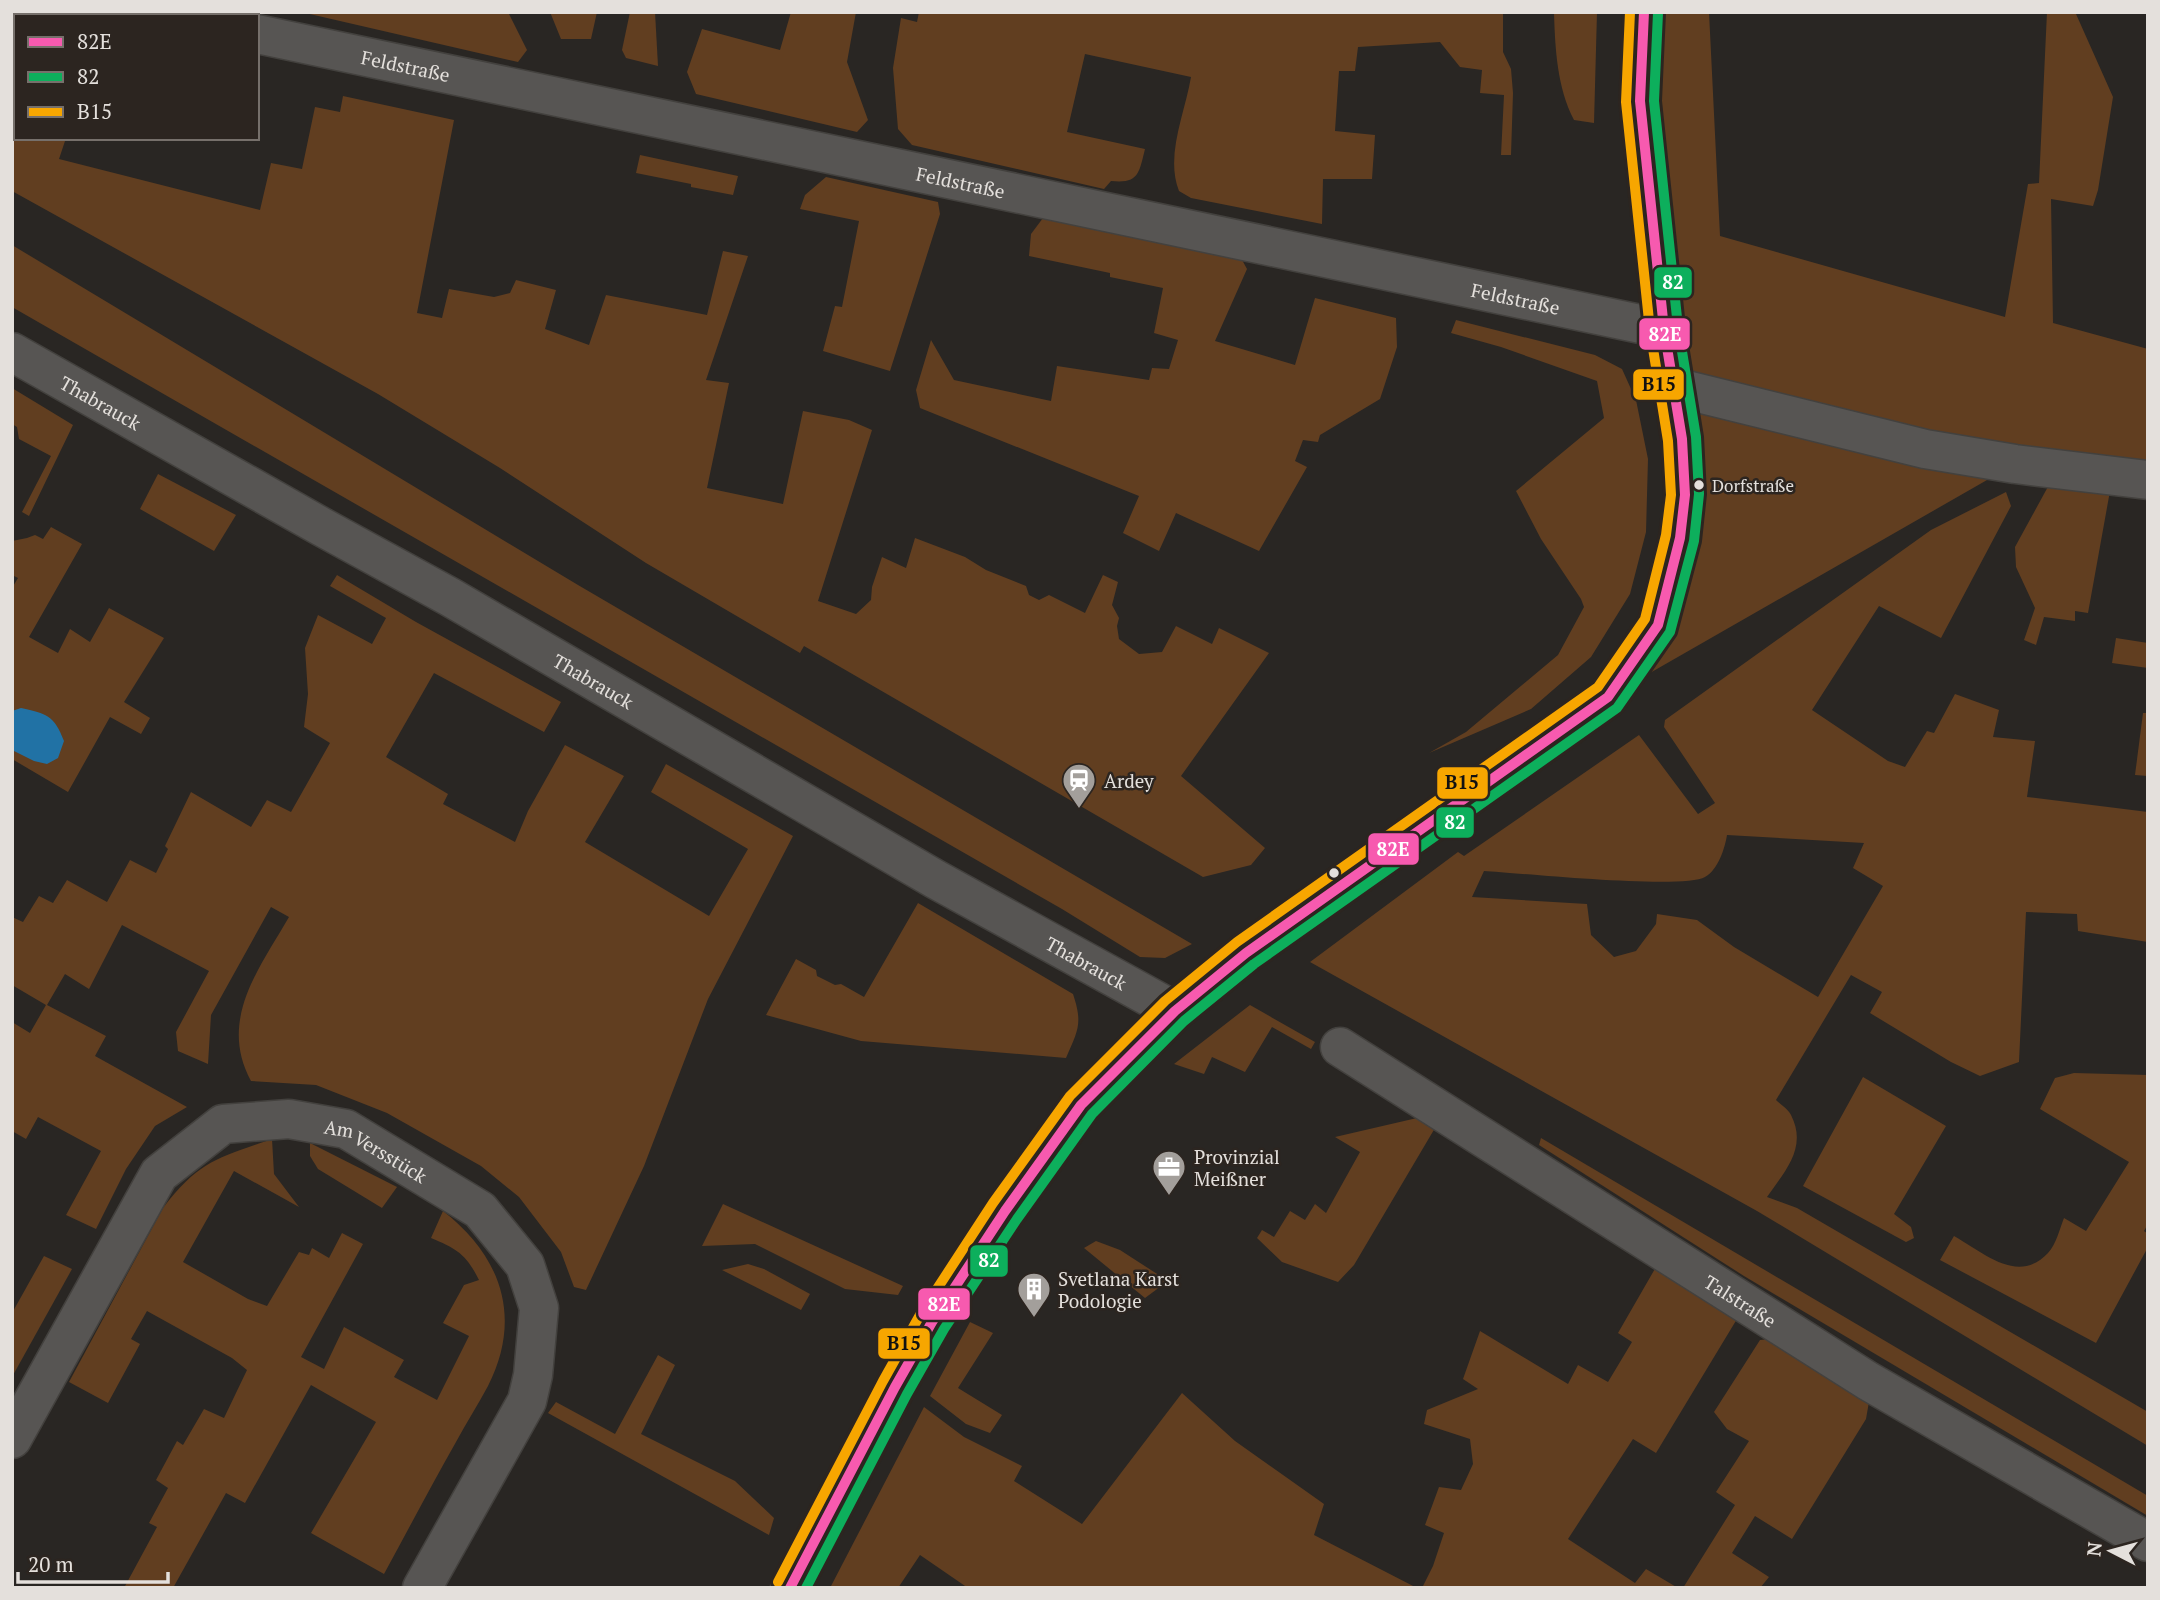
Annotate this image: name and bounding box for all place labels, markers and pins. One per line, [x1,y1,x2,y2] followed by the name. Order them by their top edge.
[1712,474,1794,497] place label: Dorfstraße
[1692,478,1706,492] marker: Dorfstraße
[1060,761,1098,810] station icon: Ardey
[1104,768,1154,793] place label: Ardey
[1327,866,1341,880] unlabelled marker
[1194,1144,1280,1191] place label: Provinzial Meißner
[1150,1148,1188,1197] office icon: Provinzial Meißner
[1058,1266,1179,1313] place label: Svetlana Karst Podologie
[1015,1270,1053,1319] building icon: Svetlana Karst Podologie

